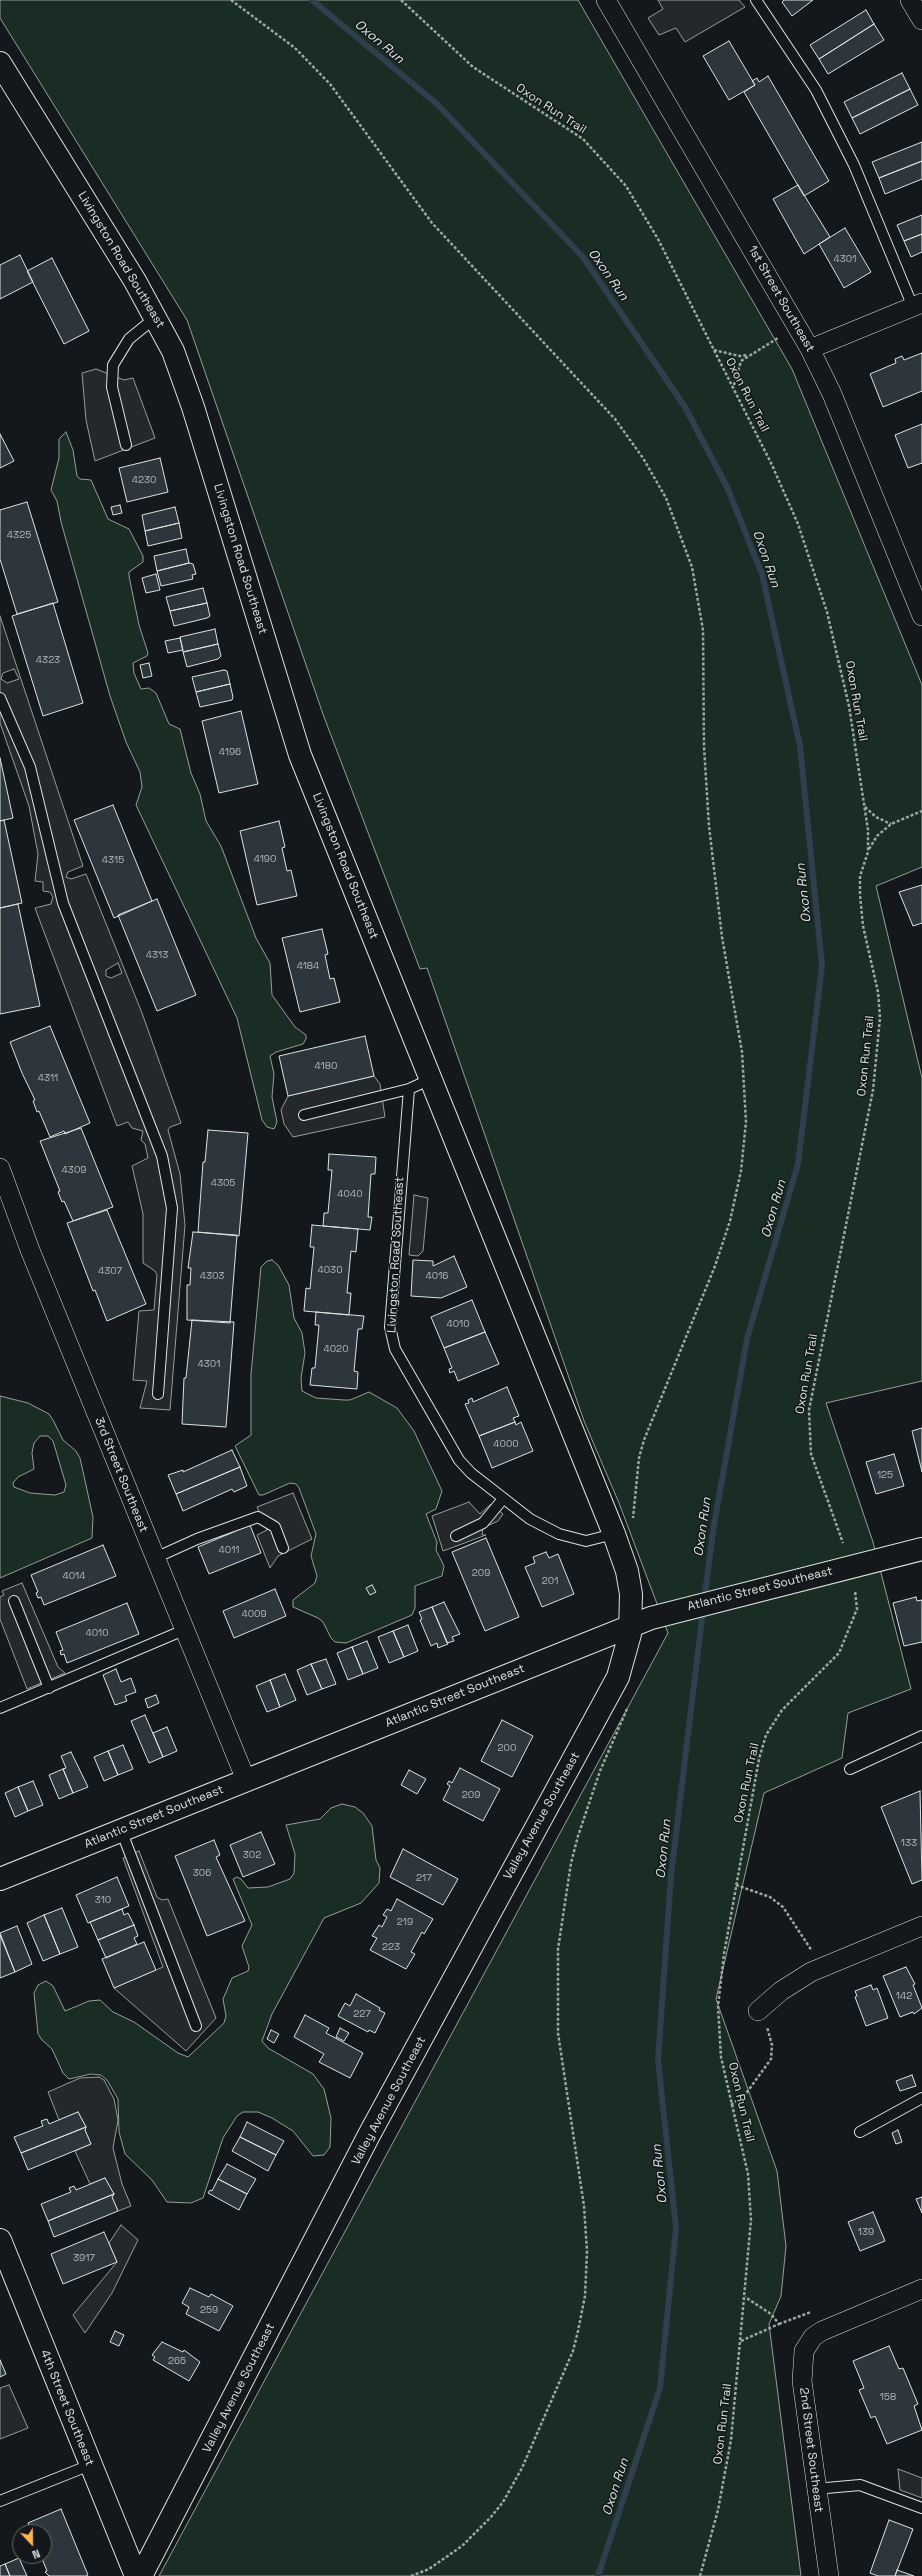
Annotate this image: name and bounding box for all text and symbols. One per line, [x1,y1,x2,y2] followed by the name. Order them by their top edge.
[351,17,407,67] water label: Oxon Run
[513,81,589,137] street label: Oxon Run Trail
[75,189,167,331] street label: Livingston Road Southeast
[745,243,817,355] street label: 1st Street Southeast
[585,246,631,304] water label: Oxon Run
[834,253,856,265] house number: 4301
[722,356,772,434] street label: Oxon Run Trail
[132,474,156,486] house number: 4230
[210,482,270,636] street label: Livingston Road Southeast
[749,528,783,590] water label: Oxon Run
[7,529,31,541] house number: 4325
[36,654,60,666] house number: 4323
[842,660,870,742] street label: Oxon Run Trail
[219,746,241,758] house number: 4196
[309,791,381,941] street label: Livingston Road Southeast
[254,853,276,865] house number: 4190
[102,854,124,866] house number: 4315
[793,863,815,923] water label: Oxon Run
[146,949,168,961] house number: 4313
[297,960,319,972] house number: 4184
[855,1015,877,1097] street label: Oxon Run Trail
[315,1060,337,1072] house number: 4180
[38,1072,58,1084] house number: 4311
[62,1164,86,1176] house number: 4309
[385,1176,407,1334] street label: Livingston Road Southeast
[211,1177,235,1189] house number: 4305
[758,1178,790,1240] water label: Oxon Run
[337,1188,363,1200] house number: 4040
[317,1264,343,1276] house number: 4030
[98,1265,122,1277] house number: 4307
[200,1270,224,1282] house number: 4303
[426,1270,448,1282] house number: 4016
[446,1318,470,1330] house number: 4010
[793,1333,821,1415] street label: Oxon Run Trail
[323,1343,349,1355] house number: 4020
[198,1358,220,1370] house number: 4301
[91,1415,151,1535] street label: 3rd Street Southeast
[493,1438,519,1450] house number: 4000
[877,1469,893,1481] house number: 125
[691,1496,715,1558] water label: Oxon Run
[218,1544,240,1556] house number: 4011
[686,1564,834,1614] street label: Atlantic Street Southeast
[472,1567,490,1579] house number: 209
[62,1570,86,1582] house number: 4014
[542,1575,558,1587] house number: 201
[241,1608,267,1620] house number: 4009
[85,1627,109,1639] house number: 4010
[383,1661,527,1731] street label: Atlantic Street Southeast
[498,1742,516,1754] house number: 200
[732,1742,762,1824] street label: Oxon Run Trail
[501,1750,583,1882] street label: Valley Avenue Southeast
[82,1782,226,1852] street label: Atlantic Street Southeast
[462,1789,480,1801] house number: 209
[653,1819,675,1879] water label: Oxon Run
[901,1837,917,1849] house number: 133
[243,1849,261,1861] house number: 302
[193,1867,211,1879] house number: 306
[416,1872,432,1884] house number: 217
[95,1894,111,1906] house number: 310
[397,1916,413,1928] house number: 219
[382,1941,400,1953] house number: 223
[896,1990,912,2002] house number: 142
[353,2008,371,2020] house number: 227
[349,2034,429,2168] street label: Valley Avenue Southeast
[725,2061,757,2143] street label: Oxon Run Trail
[649,2144,671,2204] water label: Oxon Run
[858,2226,874,2238] house number: 139
[73,2252,95,2264] house number: 3917
[200,2304,218,2316] house number: 259
[200,2321,278,2455] street label: Valley Avenue Southeast
[37,2348,97,2468] street label: 4th Street Southeast
[168,2355,186,2367] house number: 265
[711,2383,735,2465] street label: Oxon Run Trail
[796,2387,826,2513] street label: 2nd Street Southeast
[880,2391,896,2403] house number: 158
[599,2456,633,2518] water label: Oxon Run
[12,2524,52,2564] north arrow
[30,2546,42,2562] text: N

